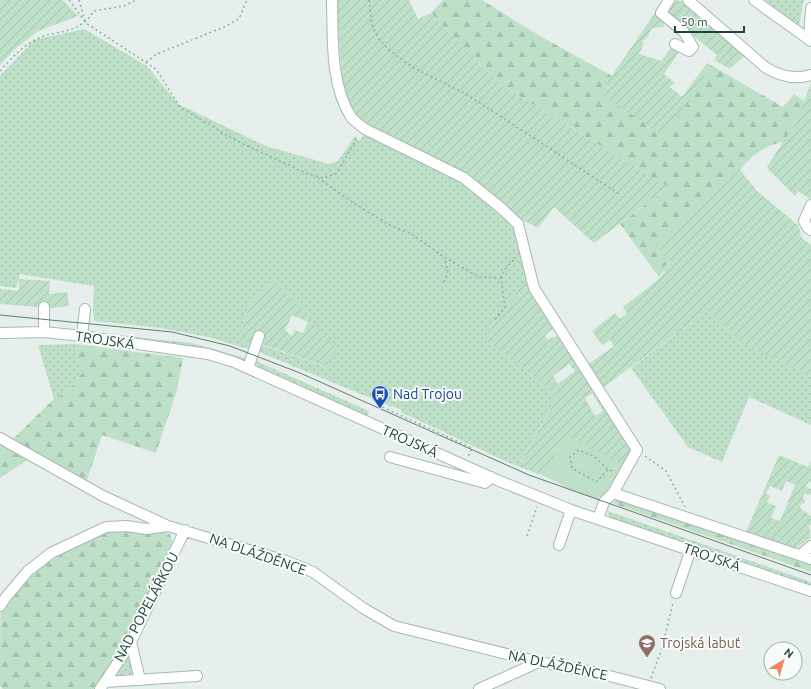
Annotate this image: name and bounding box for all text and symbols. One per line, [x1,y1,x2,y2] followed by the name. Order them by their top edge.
[675,8,744,34] scale bar
[681,15,708,28] text: 50 m
[74,327,136,352] street label: TROJSKÁ
[370,384,390,409] bus stop icon: Nad Trojou
[393,386,462,402] place label: Nad Trojou
[380,421,441,460] street label: TROJSKÁ
[208,529,309,578] street label: NA DLÁŽDĚNCE
[681,539,743,574] street label: TROJSKÁ
[110,549,182,664] street label: NAD POPELÁŘKOU
[637,633,657,658] school or university icon: Trojská labuť
[660,635,741,651] place label: Trojská labuť
[763,641,803,681] north arrow
[507,646,609,683] street label: NA DLÁŽDĚNCE
[782,646,796,660] text: N

